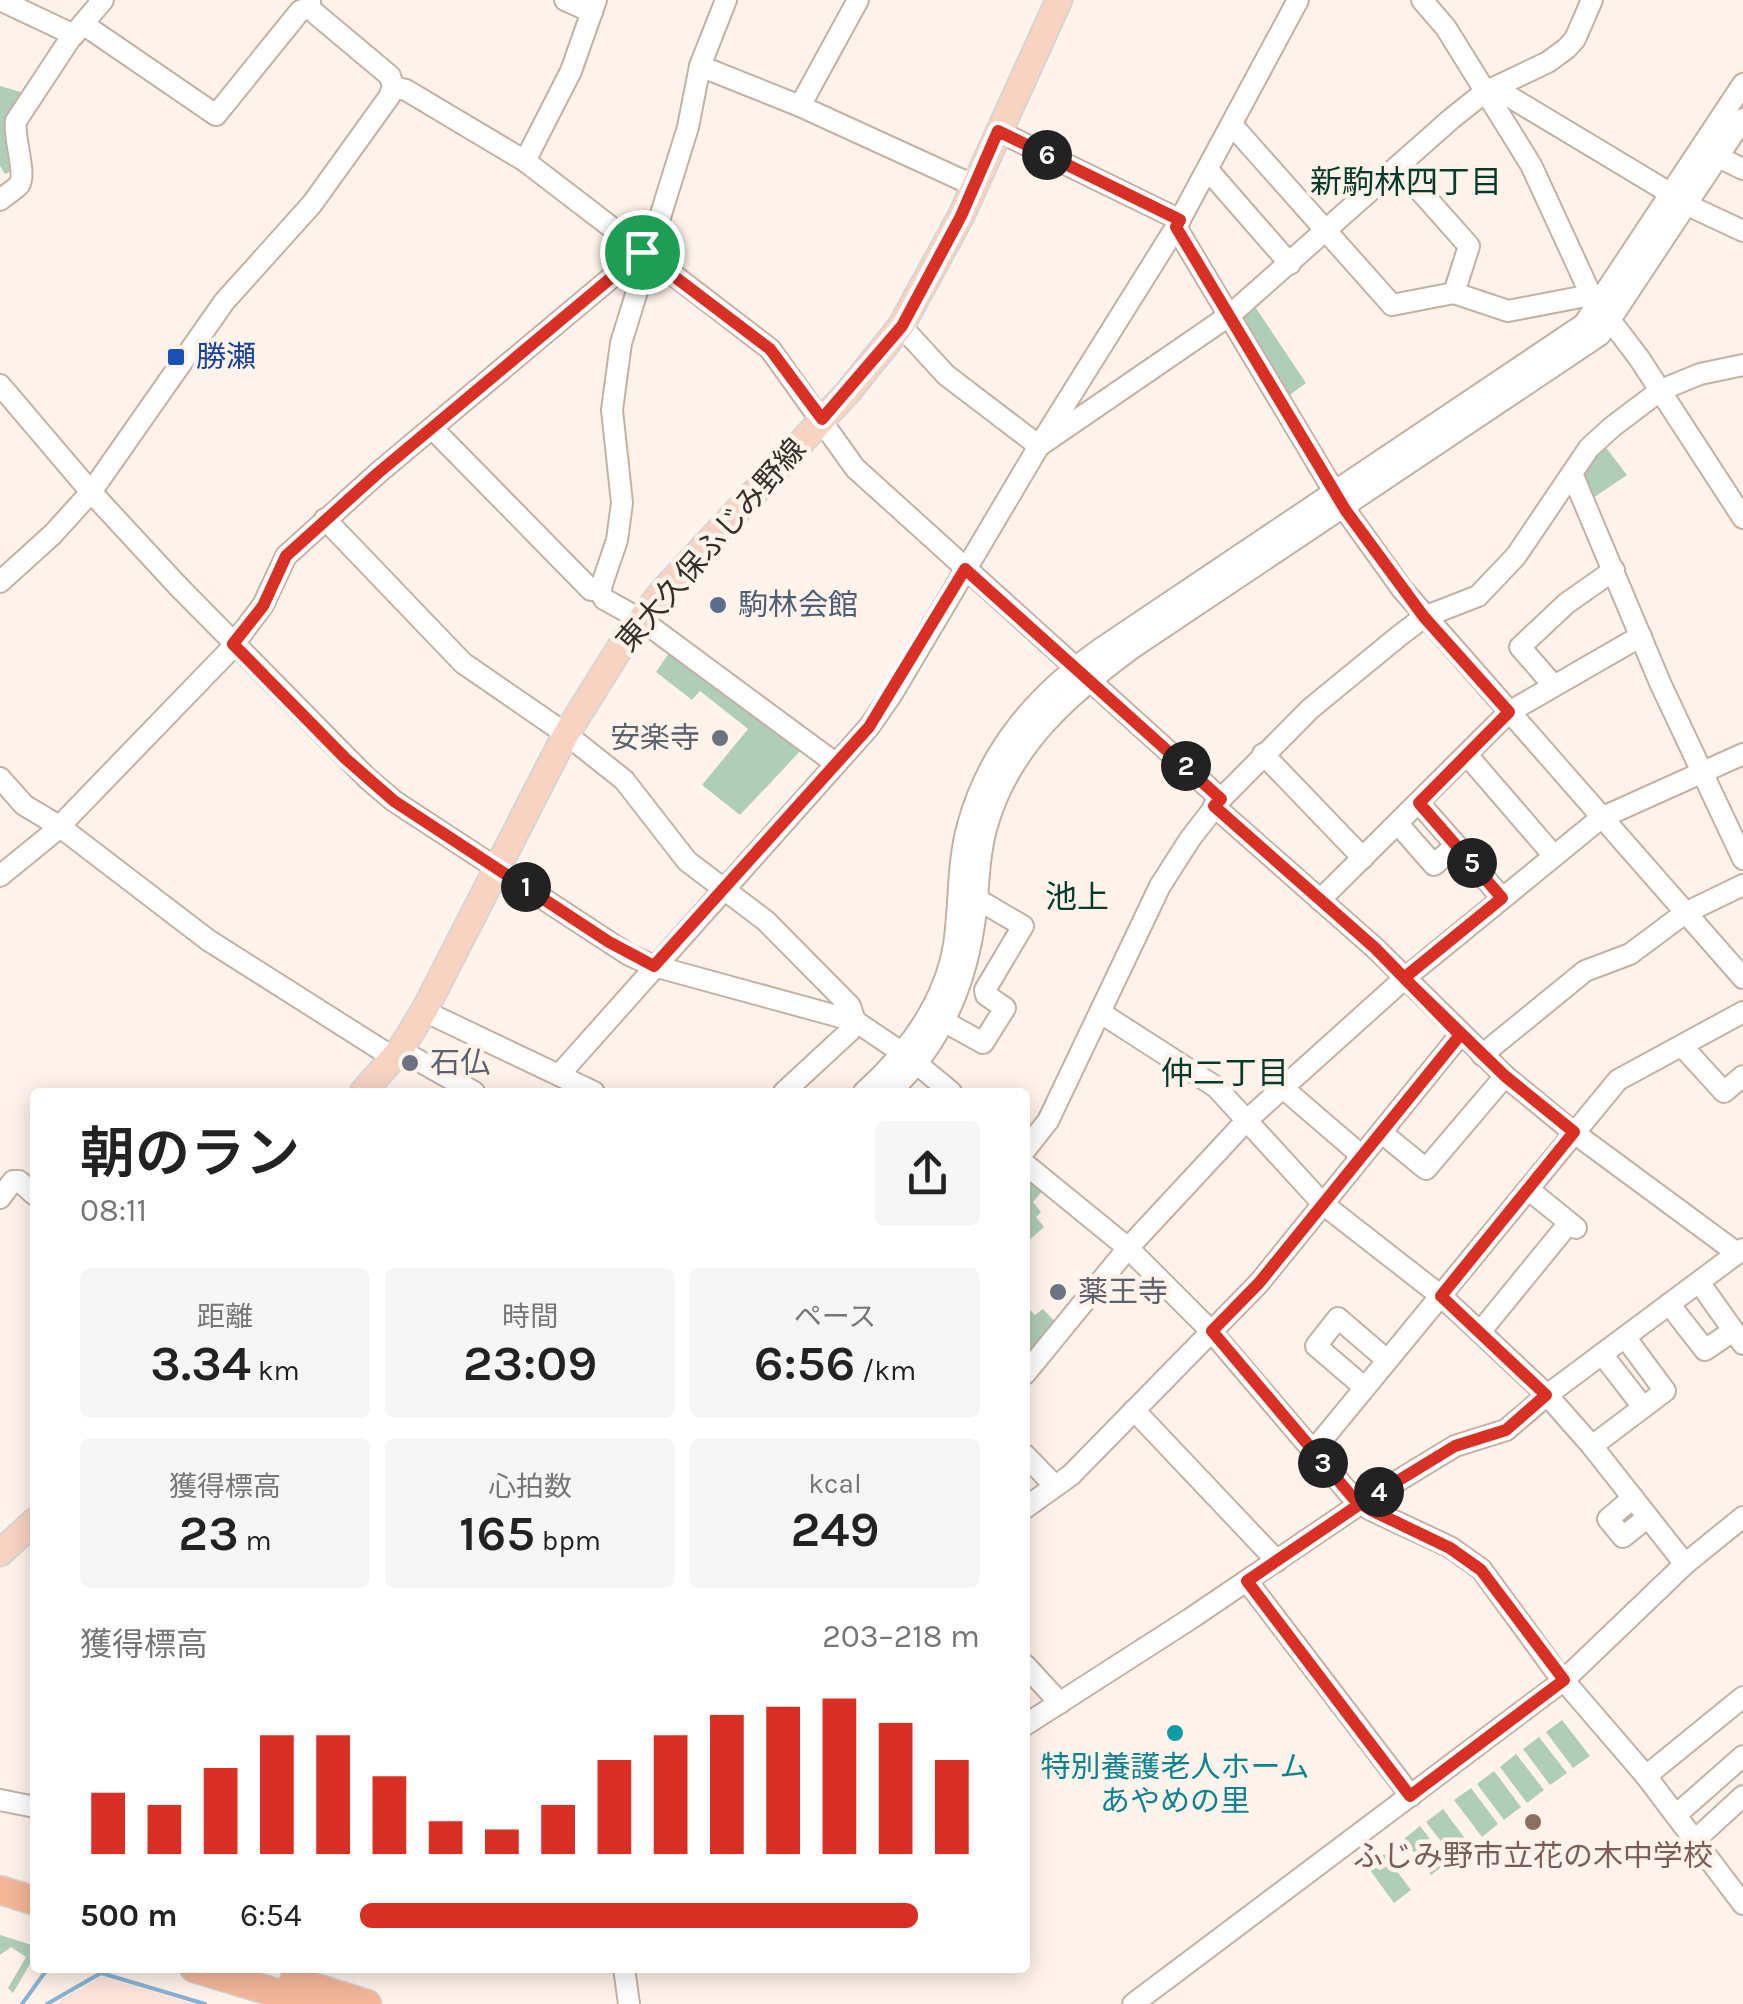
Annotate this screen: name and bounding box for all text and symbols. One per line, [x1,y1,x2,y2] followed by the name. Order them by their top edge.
[1022,130,1072,180] pin: 6
[1039,138,1056,171] text: 6
[1310,164,1502,201] district label: 新駒林四丁目
[600,210,685,295] pin
[615,225,670,280] icon: arrive
[196,339,256,375] place label: 勝瀬
[165,346,187,368] marker: 勝瀬
[609,431,813,659] street label: 東大久保ふじみ野線
[738,587,858,623] place label: 駒林会館
[707,594,729,616] marker: 駒林会館
[610,720,700,756] place label: 安楽寺
[709,727,731,749] marker: 安楽寺
[1161,741,1211,791] pin: 2
[1178,749,1194,782] text: 2
[1447,838,1497,888] pin: 5
[1464,846,1480,879] text: 5
[501,862,551,912] pin: 1
[521,870,531,903] text: 1
[1045,879,1109,916] district label: 池上
[430,1045,490,1081] place label: 石仏
[399,1052,421,1074] marker: 石仏
[1161,1055,1289,1092] district label: 仲二丁目
[875,1121,980,1226] button: share
[80,1122,300,1186] text: 朝のラン
[80,1192,147,1229] text: 08:11
[1078,1274,1168,1310] place label: 薬王寺
[1047,1281,1069,1303] marker: 薬王寺
[197,1300,253,1333] text: 距離
[502,1300,558,1333] text: 時間
[794,1300,876,1333] text: ペース
[150,1334,251,1393] text: 3.34
[463,1334,597,1393] text: 23:09
[754,1334,855,1393] text: 6:56
[251,1354,300,1387] text: km
[855,1354,916,1387] text: /km
[1298,1438,1348,1488] pin: 3
[1314,1446,1332,1479] text: 3
[808,1467,862,1500] text: kcal
[1354,1467,1404,1517] pin: 4
[169,1470,281,1503] text: 獲得標高
[488,1470,572,1503] text: 心拍数
[1371,1475,1387,1508] text: 4
[790,1500,880,1559] text: 249
[178,1504,239,1563] text: 23
[459,1504,535,1563] text: 165
[239,1524,272,1557] text: m
[535,1524,601,1557] text: bpm
[822,1618,980,1655] text: 203–218 m
[80,1626,208,1663] text: 獲得標高
[1164,1722,1186,1744] marker: 特別養護老人ホーム あやめの里
[1040,1749,1310,1819] place label: 特別養護老人ホーム あやめの里
[1522,1811,1544,1833] marker: ふじみ野市立花の木中学校
[1353,1838,1713,1874] place label: ふじみ野市立花の木中学校
[80,1897,178,1934] text: 500 m
[240,1897,302,1934] text: 6:54

